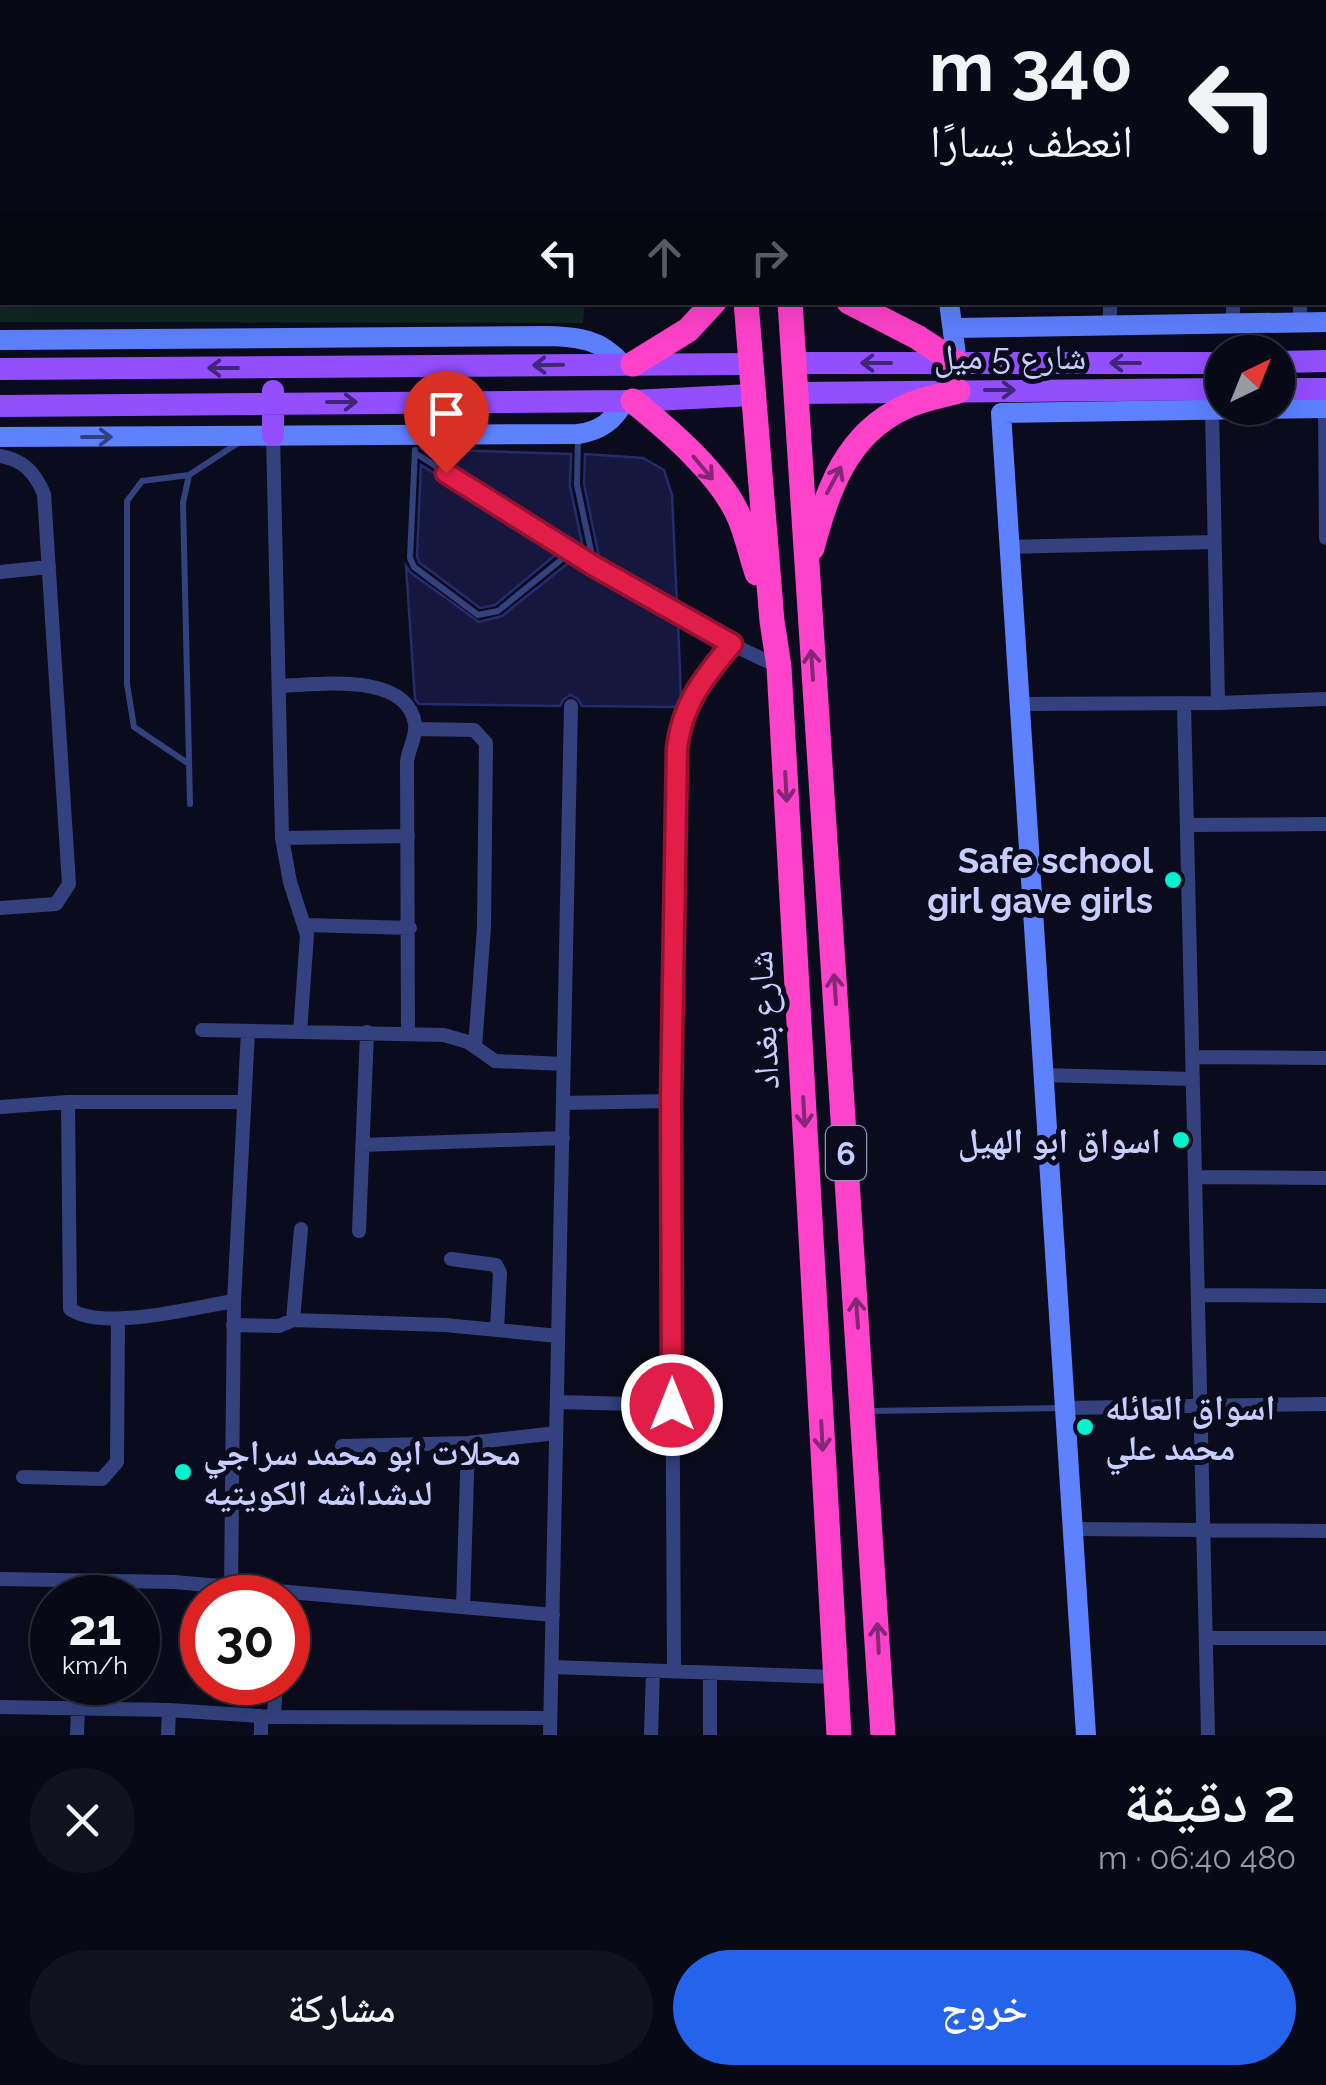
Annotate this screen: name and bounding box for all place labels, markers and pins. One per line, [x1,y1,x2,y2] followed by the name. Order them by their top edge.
[404,371,489,474] pin
[927,840,1154,921] place label: Safe school girl gave girls
[1162,869,1184,891] marker: Safe school girl gave girls
[958,1120,1161,1163] place label: اسواق ابو الهيل
[1170,1129,1192,1151] marker: اسواق ابو الهيل
[1105,1387,1276,1475] place label: اسواق العائله محمد علي
[1074,1416,1096,1438] marker: اسواق العائله محمد علي
[203,1432,521,1513] place label: محلات ابو محمد سراجي لدشداشه الكويتيه
[172,1461,194,1483] marker: محلات ابو محمد سراجي لدشداشه الكويتيه

